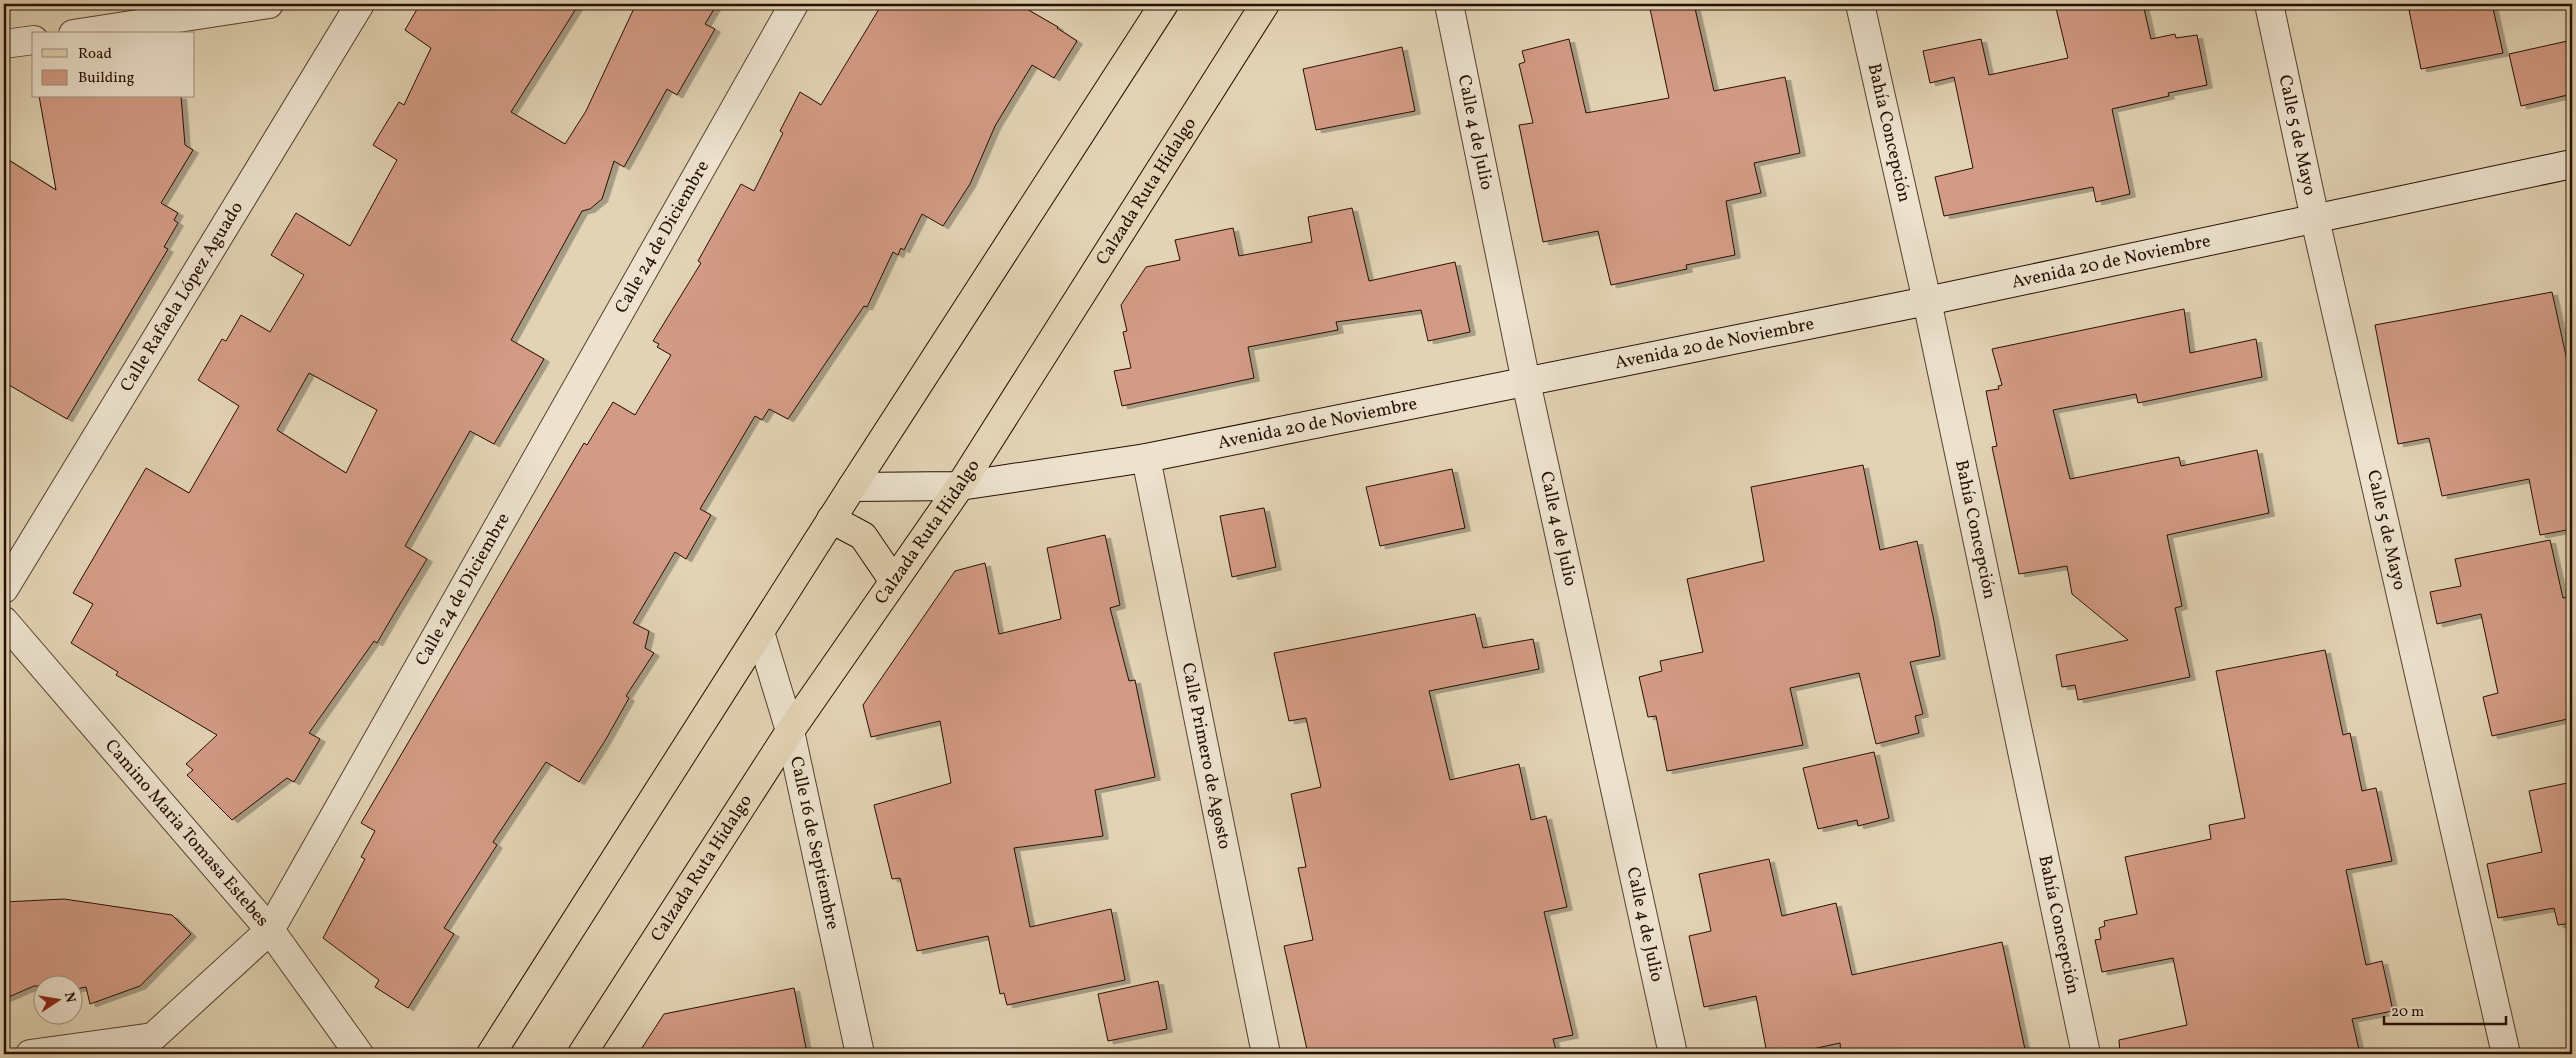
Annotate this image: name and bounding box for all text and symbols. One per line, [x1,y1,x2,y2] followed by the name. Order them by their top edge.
[32,32,195,98] legend
[78,44,112,65] text: Road
[1861,61,1917,205] street label: Bahía Concepción
[78,68,135,89] text: Building
[2272,72,2322,198] street label: Calle 5 de Mayo
[1451,73,1499,192] street label: Calle 4 de Julio
[1090,113,1203,270] street label: Calzada Ruta Hidalgo
[609,156,715,318] street label: Calle 24 de Diciembre
[114,197,249,397] street label: Calle Rafaela López Aguado
[2009,229,2213,295] street label: Avenida 20 de Noviembre
[1613,311,1816,376] street label: Avenida 20 de Noviembre
[1216,391,1419,456] street label: Avenida 20 de Noviembre
[869,455,986,609] street label: Calzada Ruta Hidalgo
[1948,458,2002,602] street label: Bahía Concepción
[2360,468,2412,593] street label: Calle 5 de Mayo
[1533,469,1583,589] street label: Calle 4 de Julio
[409,508,516,670] street label: Calle 24 de Diciembre
[1175,661,1237,851] street label: Calle Primero de Agosto
[99,734,274,932] street label: Camino Maria Tomasa Estebes
[783,754,845,932] street label: Calle 16 de Septiembre
[645,790,758,947] street label: Calzada Ruta Hidalgo
[2032,853,2086,997] street label: Bahía Concepción
[1620,865,1669,984] street label: Calle 4 de Julio
[32,976,82,1026] north arrow
[59,991,80,1005] text: N
[2384,993,2506,1025] scale bar
[2391,1002,2424,1023] text: 20 m

